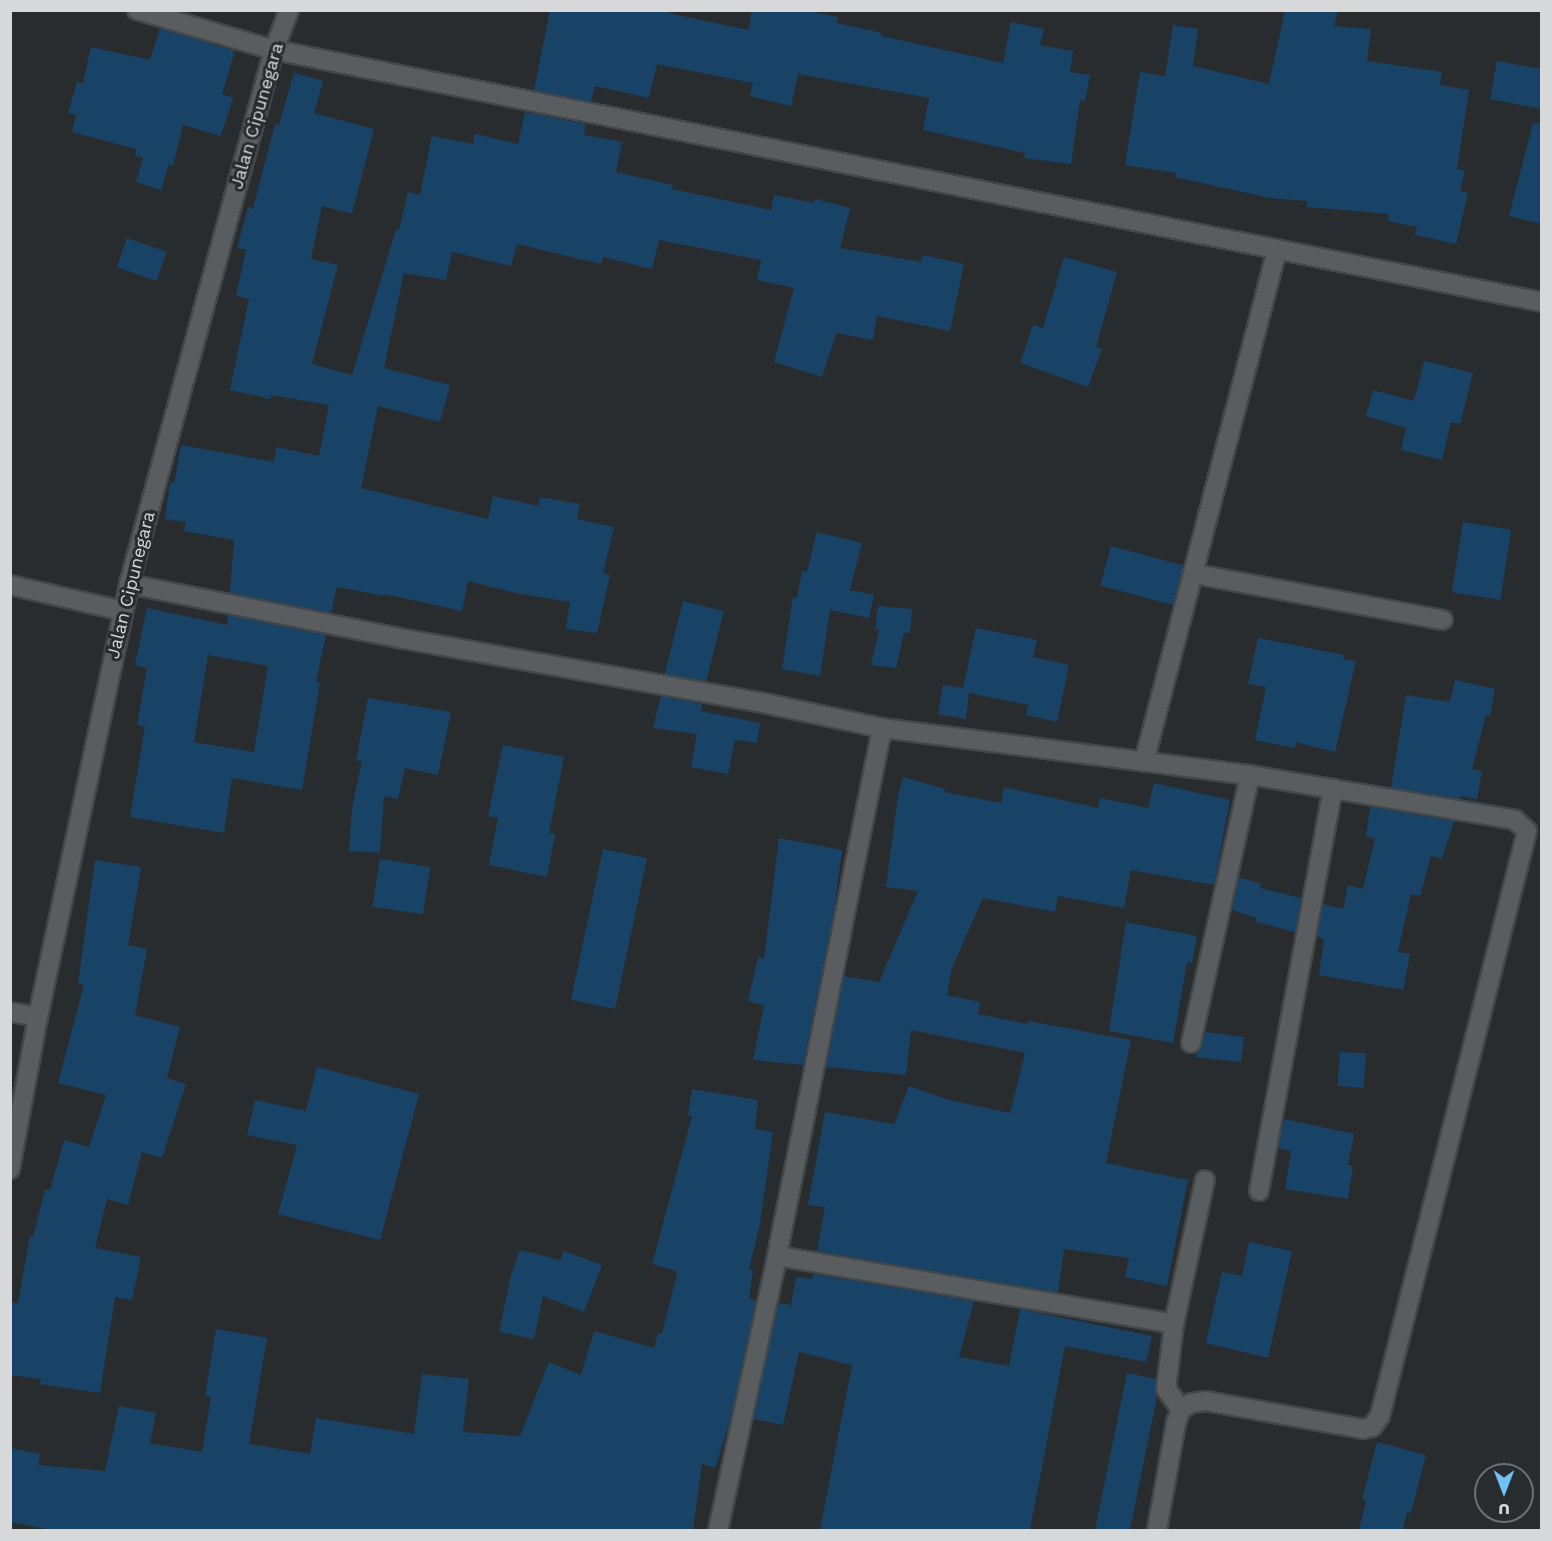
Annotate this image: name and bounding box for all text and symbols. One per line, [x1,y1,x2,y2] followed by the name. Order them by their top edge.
[226,40,288,192] street label: Jalan Cipunegara
[102,509,160,661] street label: Jalan Cipunegara
[1474,1463,1534,1523] north arrow
[1498,1500,1510,1519] text: U

